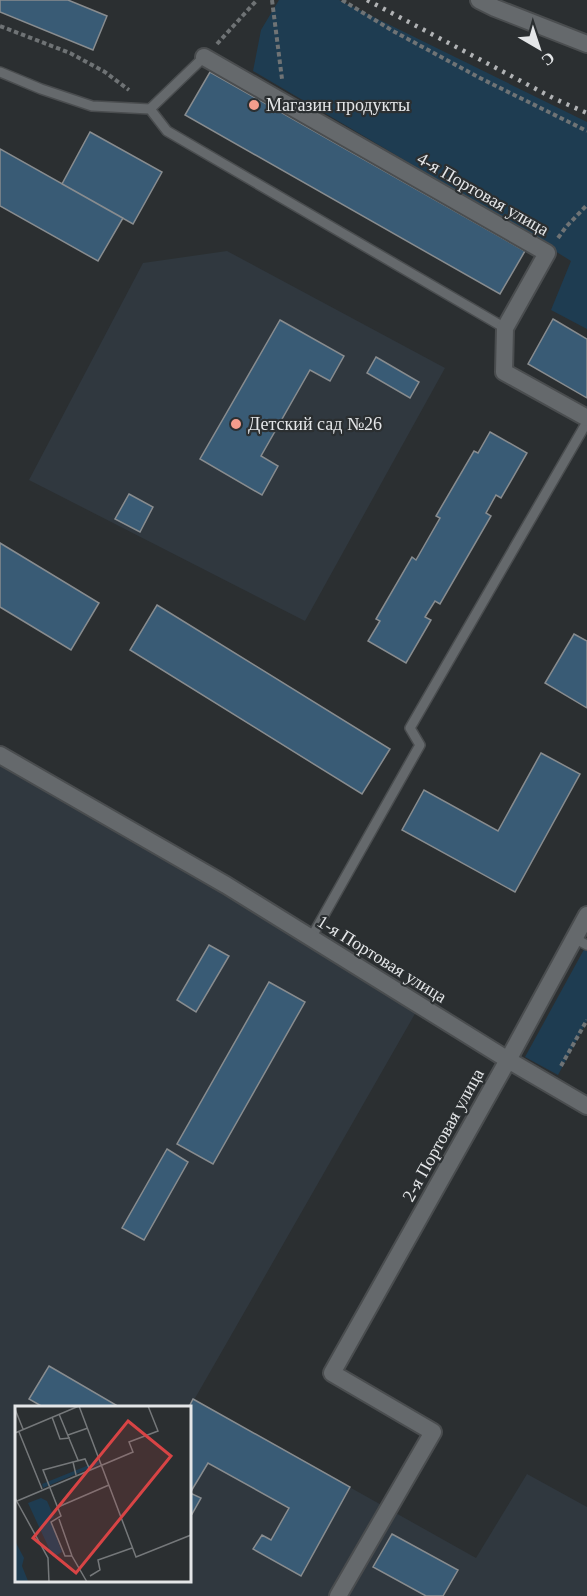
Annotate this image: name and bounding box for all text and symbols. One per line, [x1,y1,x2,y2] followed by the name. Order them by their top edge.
[509,18,569,78] north arrow
[538,49,558,70] text: С
[266,95,410,115] place label: Магазин продукты
[247,98,261,112] marker: Магазин продукты
[414,148,552,240] street label: 4-я Портовая улица
[248,414,382,434] place label: Детский сад №26
[229,417,243,431] marker: Детский сад №26
[314,911,450,1007] street label: 1-я Портовая улица
[398,1065,488,1205] street label: 2-я Портовая улица
[15,1406,190,1581] inset map

